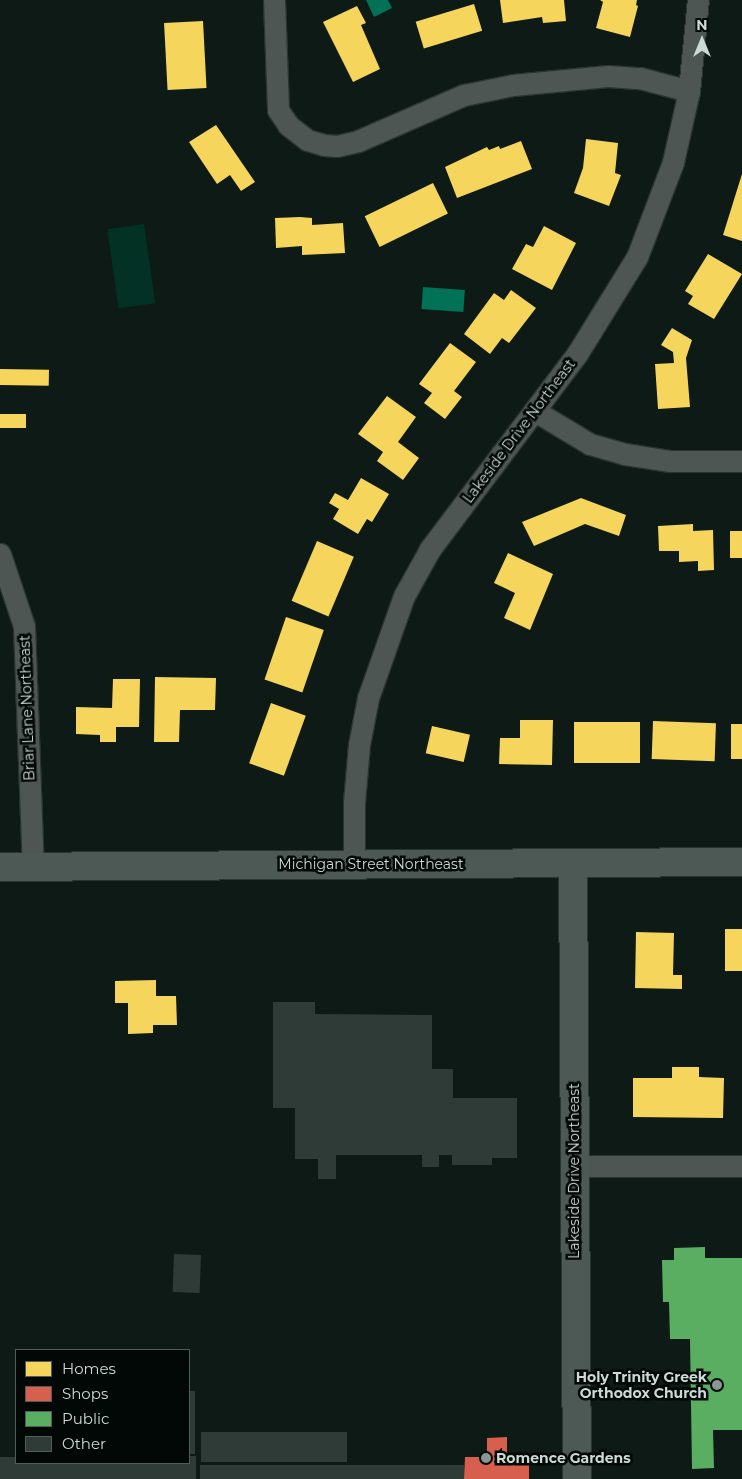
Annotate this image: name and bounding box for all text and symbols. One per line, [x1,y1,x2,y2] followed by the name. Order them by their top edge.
[677,15,727,65] north arrow
[696,16,708,34] text: N
[459,356,579,506] street label: Lakeside Drive Northeast
[16,635,38,781] street label: Briar Lane Northeast
[278,856,464,872] street label: Michigan Street Northeast
[566,1083,582,1259] street label: Lakeside Drive Northeast
[15,1349,190,1464] legend
[62,1359,116,1378] text: Homes
[576,1369,707,1401] place label: Holy Trinity Greek Orthodox Church
[711,1379,723,1391] marker: Holy Trinity Greek Orthodox Church
[62,1384,108,1403] text: Shops
[62,1409,110,1428] text: Public
[62,1434,106,1453] text: Other
[496,1450,631,1466] place label: Romence Gardens
[480,1452,492,1464] marker: Romence Gardens

